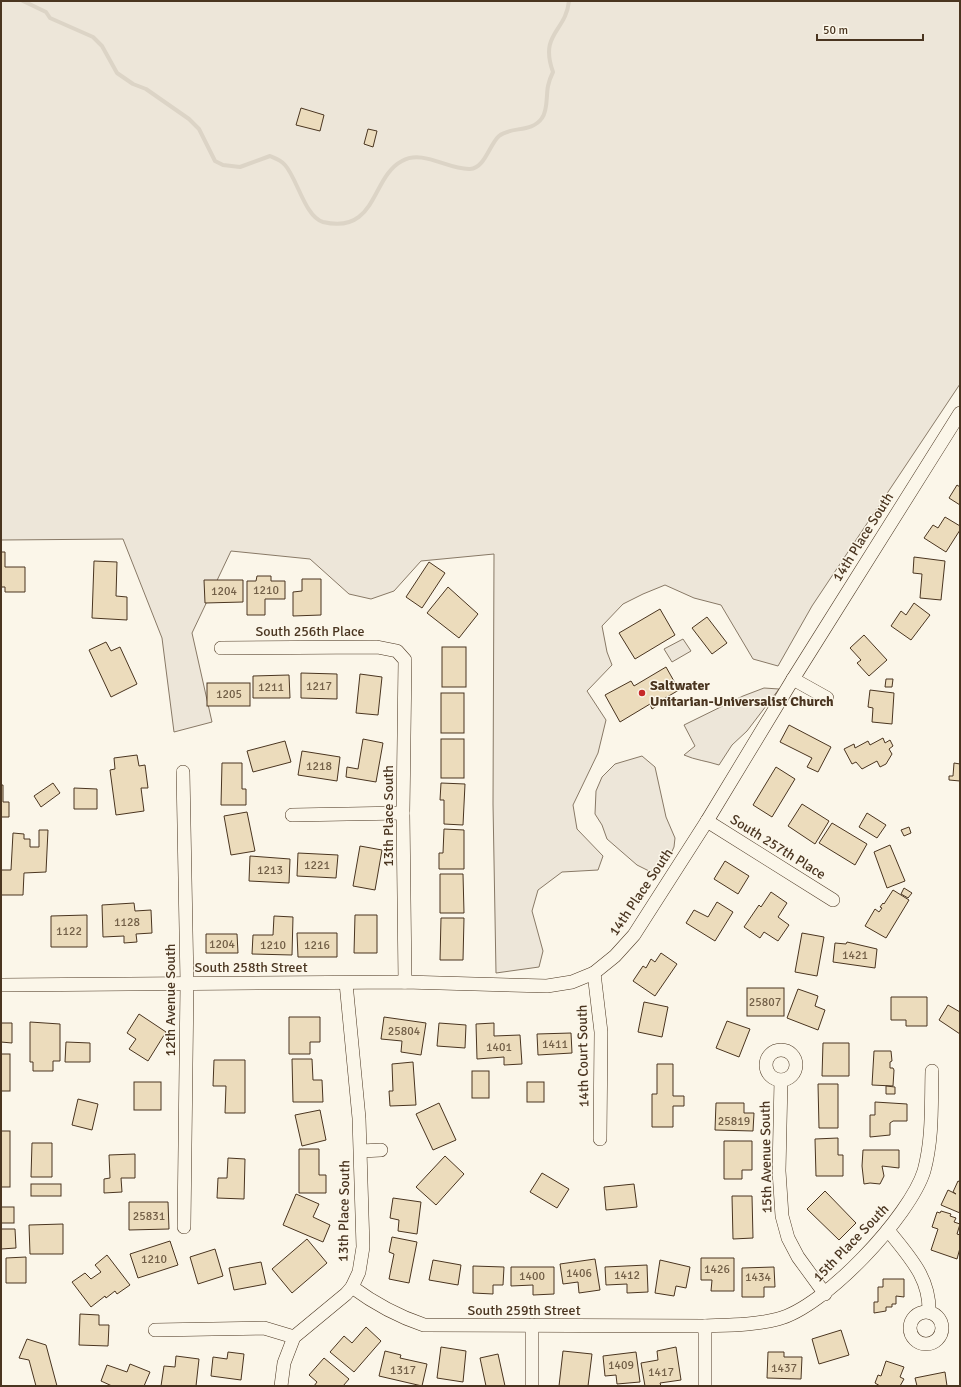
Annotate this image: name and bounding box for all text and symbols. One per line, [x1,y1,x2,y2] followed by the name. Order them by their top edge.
[817,16,923,42] scale bar
[823,23,848,38] text: 50 m
[829,489,897,585] street label: 14th Place South
[253,583,279,598] house number: 1210
[211,584,237,599] house number: 1204
[255,623,365,640] street label: South 256th Place
[650,677,834,710] place label: Saltwater Unitarian-Universalist Church
[306,679,332,694] house number: 1217
[258,680,284,695] house number: 1211
[216,687,242,702] house number: 1205
[637,688,647,698] marker: Saltwater Unitarian-Universalist Church
[306,759,332,774] house number: 1218
[380,765,397,867] street label: 13th Place South
[727,811,829,883] street label: South 257th Place
[606,845,676,939] street label: 14th Place South
[304,858,330,873] house number: 1221
[257,863,283,878] house number: 1213
[114,915,140,930] house number: 1128
[56,924,82,939] house number: 1122
[209,937,235,952] house number: 1204
[260,938,286,953] house number: 1210
[304,938,330,953] house number: 1216
[162,944,179,1056] street label: 12th Avenue South
[842,948,868,963] house number: 1421
[194,959,308,976] street label: South 258th Street
[749,995,781,1010] house number: 25807
[574,1005,592,1107] street label: 14th Court South
[388,1024,421,1039] house number: 25804
[542,1037,568,1052] house number: 1411
[486,1040,512,1055] house number: 1401
[757,1100,775,1214] street label: 15th Avenue South
[718,1114,750,1129] house number: 25819
[335,1160,353,1262] street label: 13th Place South
[810,1201,892,1285] street label: 15th Place South
[133,1209,165,1224] house number: 25831
[141,1252,167,1267] house number: 1210
[704,1262,730,1277] house number: 1426
[566,1266,592,1281] house number: 1406
[614,1268,640,1283] house number: 1412
[519,1269,545,1284] house number: 1400
[745,1270,771,1285] house number: 1434
[467,1302,581,1319] street label: South 259th Street
[608,1358,634,1373] house number: 1409
[771,1361,797,1376] house number: 1437
[390,1363,416,1378] house number: 1317
[648,1365,674,1380] house number: 1417

